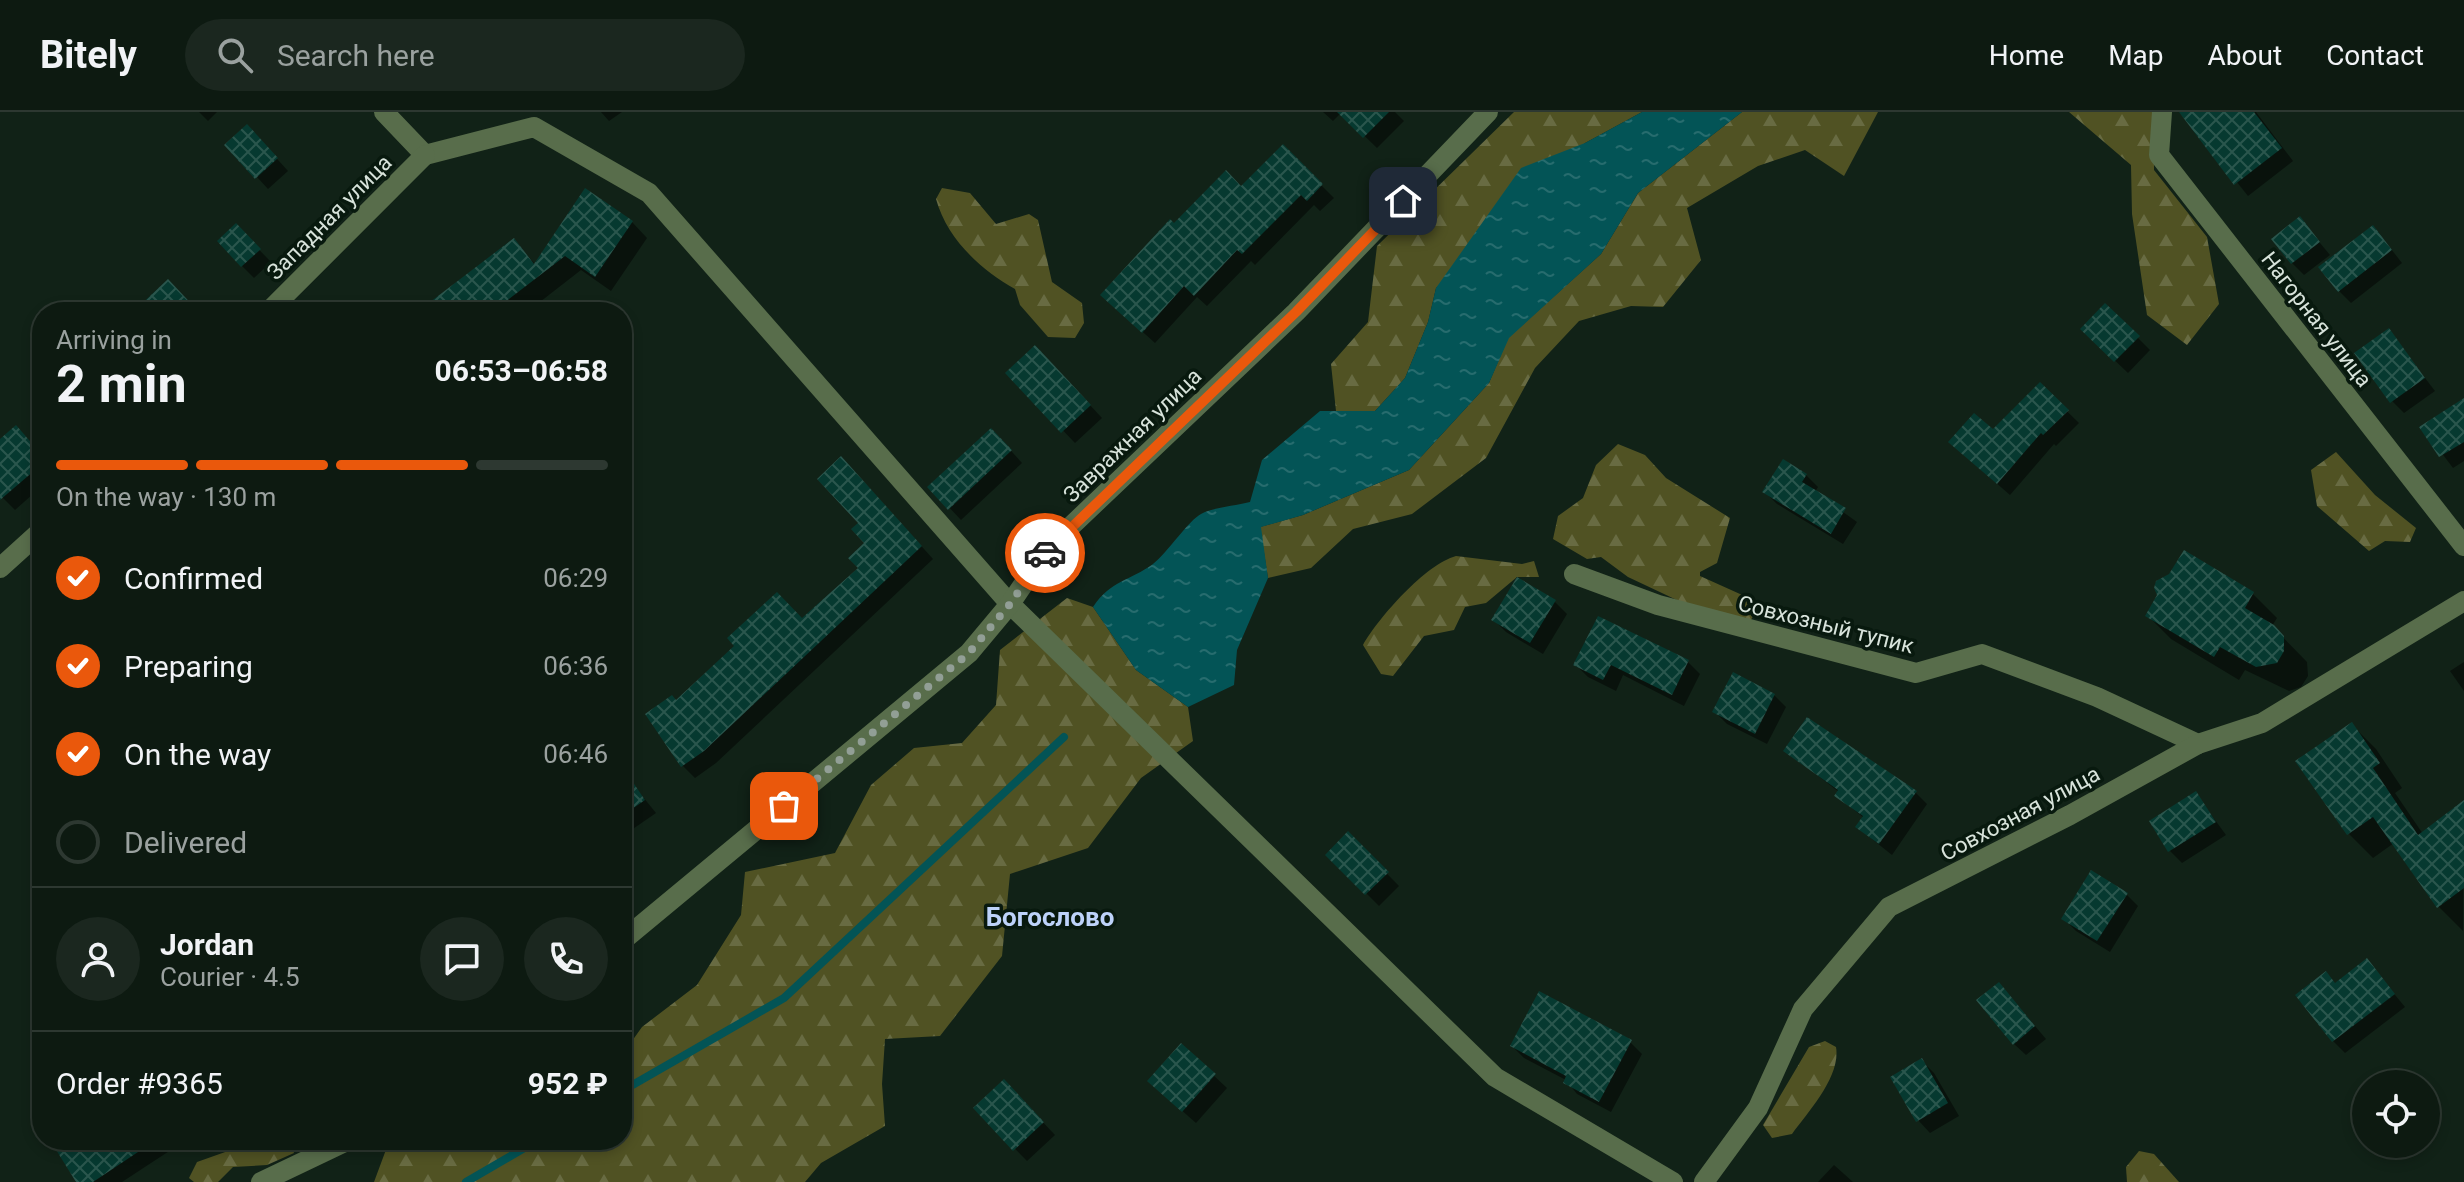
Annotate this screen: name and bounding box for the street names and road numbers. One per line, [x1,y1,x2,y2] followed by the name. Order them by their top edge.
[262,150,397,285] street label: Западная улица
[2256,247,2377,392] street label: Нагорная улица
[1058,363,1206,507] street label: Завражная улица
[1735,591,1916,658] street label: Совхозный тупик
[1936,761,2104,866] street label: Совхозная улица

